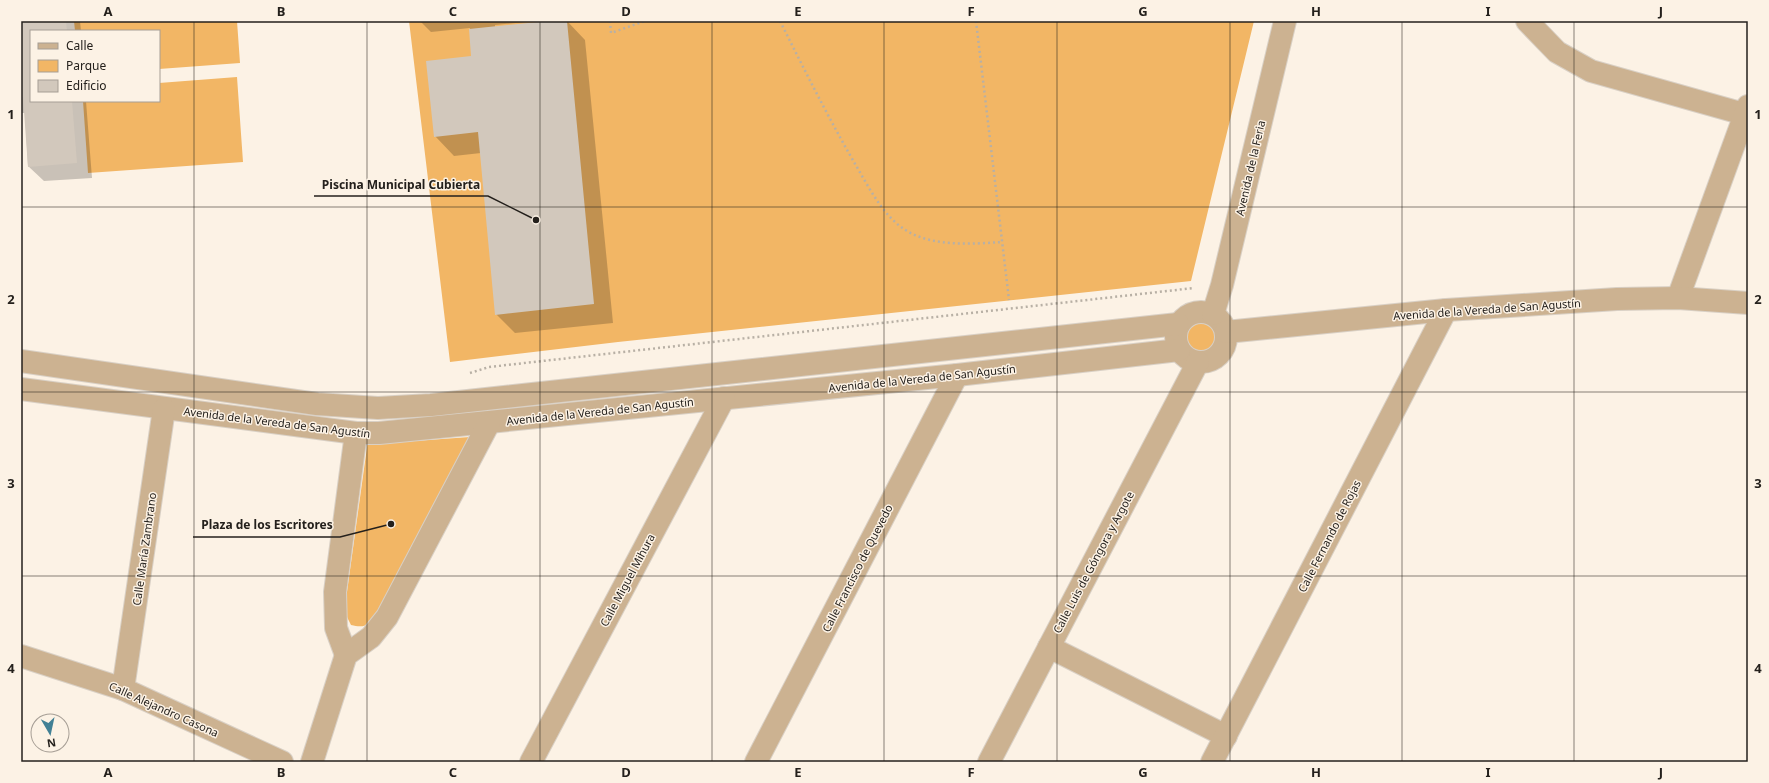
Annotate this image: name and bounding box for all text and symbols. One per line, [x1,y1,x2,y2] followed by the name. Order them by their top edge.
[104,2,113,20] text: A
[277,2,285,20] text: B
[449,2,457,20] text: C
[621,2,631,20] text: D
[794,2,802,20] text: E
[967,2,975,20] text: F
[1138,2,1148,20] text: G
[1311,2,1321,20] text: H
[1485,2,1491,20] text: I
[1658,2,1663,20] text: J
[30,30,160,102] legend
[66,37,94,54] text: Calle
[66,57,107,74] text: Parque
[66,77,107,94] text: Edificio
[7,105,15,123] text: 1
[1754,105,1762,123] text: 1
[1232,119,1268,217] street label: Avenida de la Feria
[314,172,488,196] callout: Piscina Municipal Cubierta
[322,176,480,193] text: Piscina Municipal Cubierta
[7,290,15,308] text: 2
[1754,290,1762,308] text: 2
[1393,295,1581,323] street label: Avenida de la Vereda de San Agustín
[828,361,1016,395] street label: Avenida de la Vereda de San Agustín
[506,394,694,428] street label: Avenida de la Vereda de San Agustín
[183,403,371,441] street label: Avenida de la Vereda de San Agustín
[7,474,15,492] text: 3
[1754,474,1762,492] text: 3
[1294,477,1364,595] street label: Calle Fernando de Rojas
[1049,488,1137,636] street label: Calle Luis de Góngora y Argote
[129,491,159,606] street label: Calle María Zambrano
[818,501,896,634] street label: Calle Francisco de Quevedo
[193,513,340,537] callout: Plaza de los Escritores
[201,516,333,533] text: Plaza de los Escritores
[596,531,658,629] street label: Calle Miguel Mihura
[7,659,15,677] text: 4
[1754,659,1762,677] text: 4
[107,678,221,740] street label: Calle Alejandro Casona
[30,713,70,753] north arrow
[46,735,57,751] text: N
[104,763,113,781] text: A
[277,763,285,781] text: B
[449,763,457,781] text: C
[621,763,631,781] text: D
[794,763,802,781] text: E
[967,763,975,781] text: F
[1138,763,1148,781] text: G
[1311,763,1321,781] text: H
[1485,763,1491,781] text: I
[1658,763,1663,781] text: J

